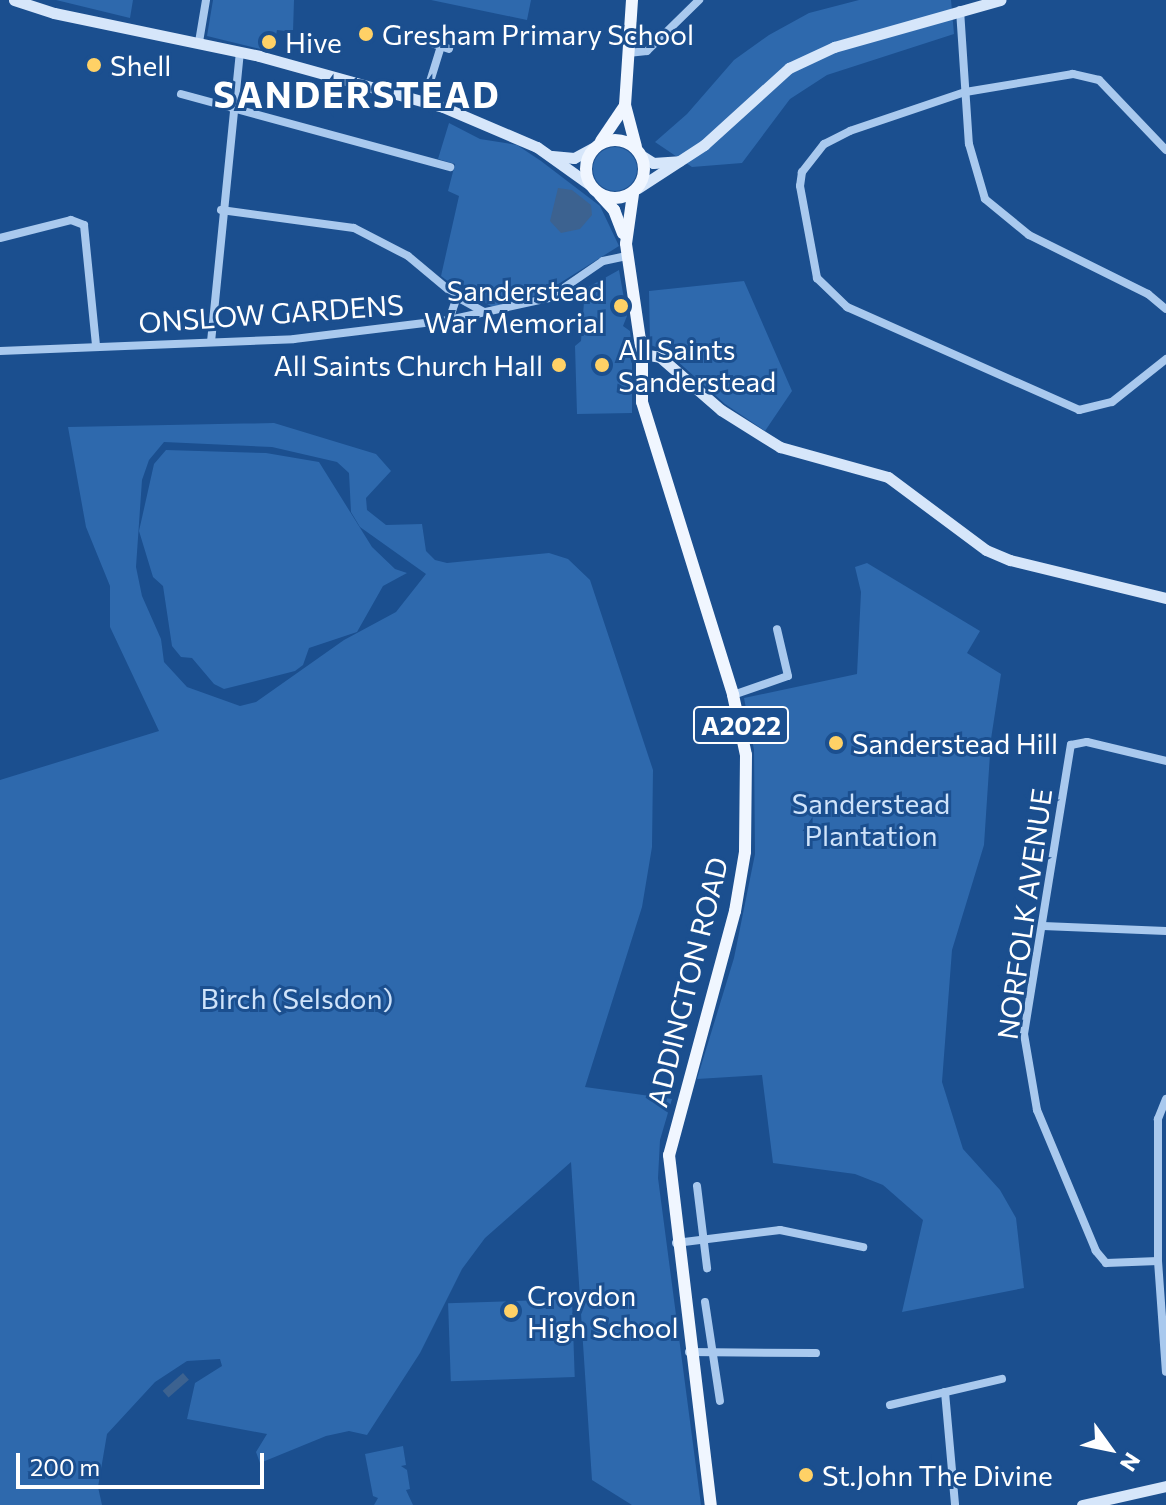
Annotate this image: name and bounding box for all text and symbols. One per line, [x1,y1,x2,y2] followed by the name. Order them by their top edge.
[382,17,694,51] place label: Gresham Primary School
[285,25,342,59] place label: Hive
[357,25,375,43] marker: Gresham Primary School
[260,33,278,51] marker: Hive
[110,48,171,82] place label: Shell
[85,56,103,74] marker: Shell
[213,72,501,116] district label: SANDERSTEAD
[424,273,605,339] place label: Sanderstead War Memorial
[137,287,405,339] street label: ONSLOW GARDENS
[612,297,630,315] marker: Sanderstead War Memorial
[618,332,776,398] place label: All Saints Sanderstead
[274,348,543,382] place label: All Saints Church Hall
[550,356,568,374] marker: All Saints Church Hall
[593,356,611,374] marker: All Saints Sanderstead
[691,703,791,747] road number: A2022
[852,726,1058,760] place label: Sanderstead Hill
[827,734,845,752] marker: Sanderstead Hill
[792,786,950,852] park label: Sanderstead Plantation
[990,786,1058,1042] street label: NORFOLK AVENUE
[640,854,734,1110] street label: ADDINGTON ROAD
[201,981,393,1015] park label: Birch (Selsdon)
[527,1278,679,1344] place label: Croydon High School
[502,1302,520,1320] marker: Croydon High School
[1070,1409,1150,1489] north arrow
[20,1437,268,1487] scale bar
[1115,1448,1146,1477] text: N
[30,1452,100,1481] text: 200 m
[822,1458,1053,1492] place label: St.John The Divine
[797,1466,815,1484] marker: St.John The Divine

